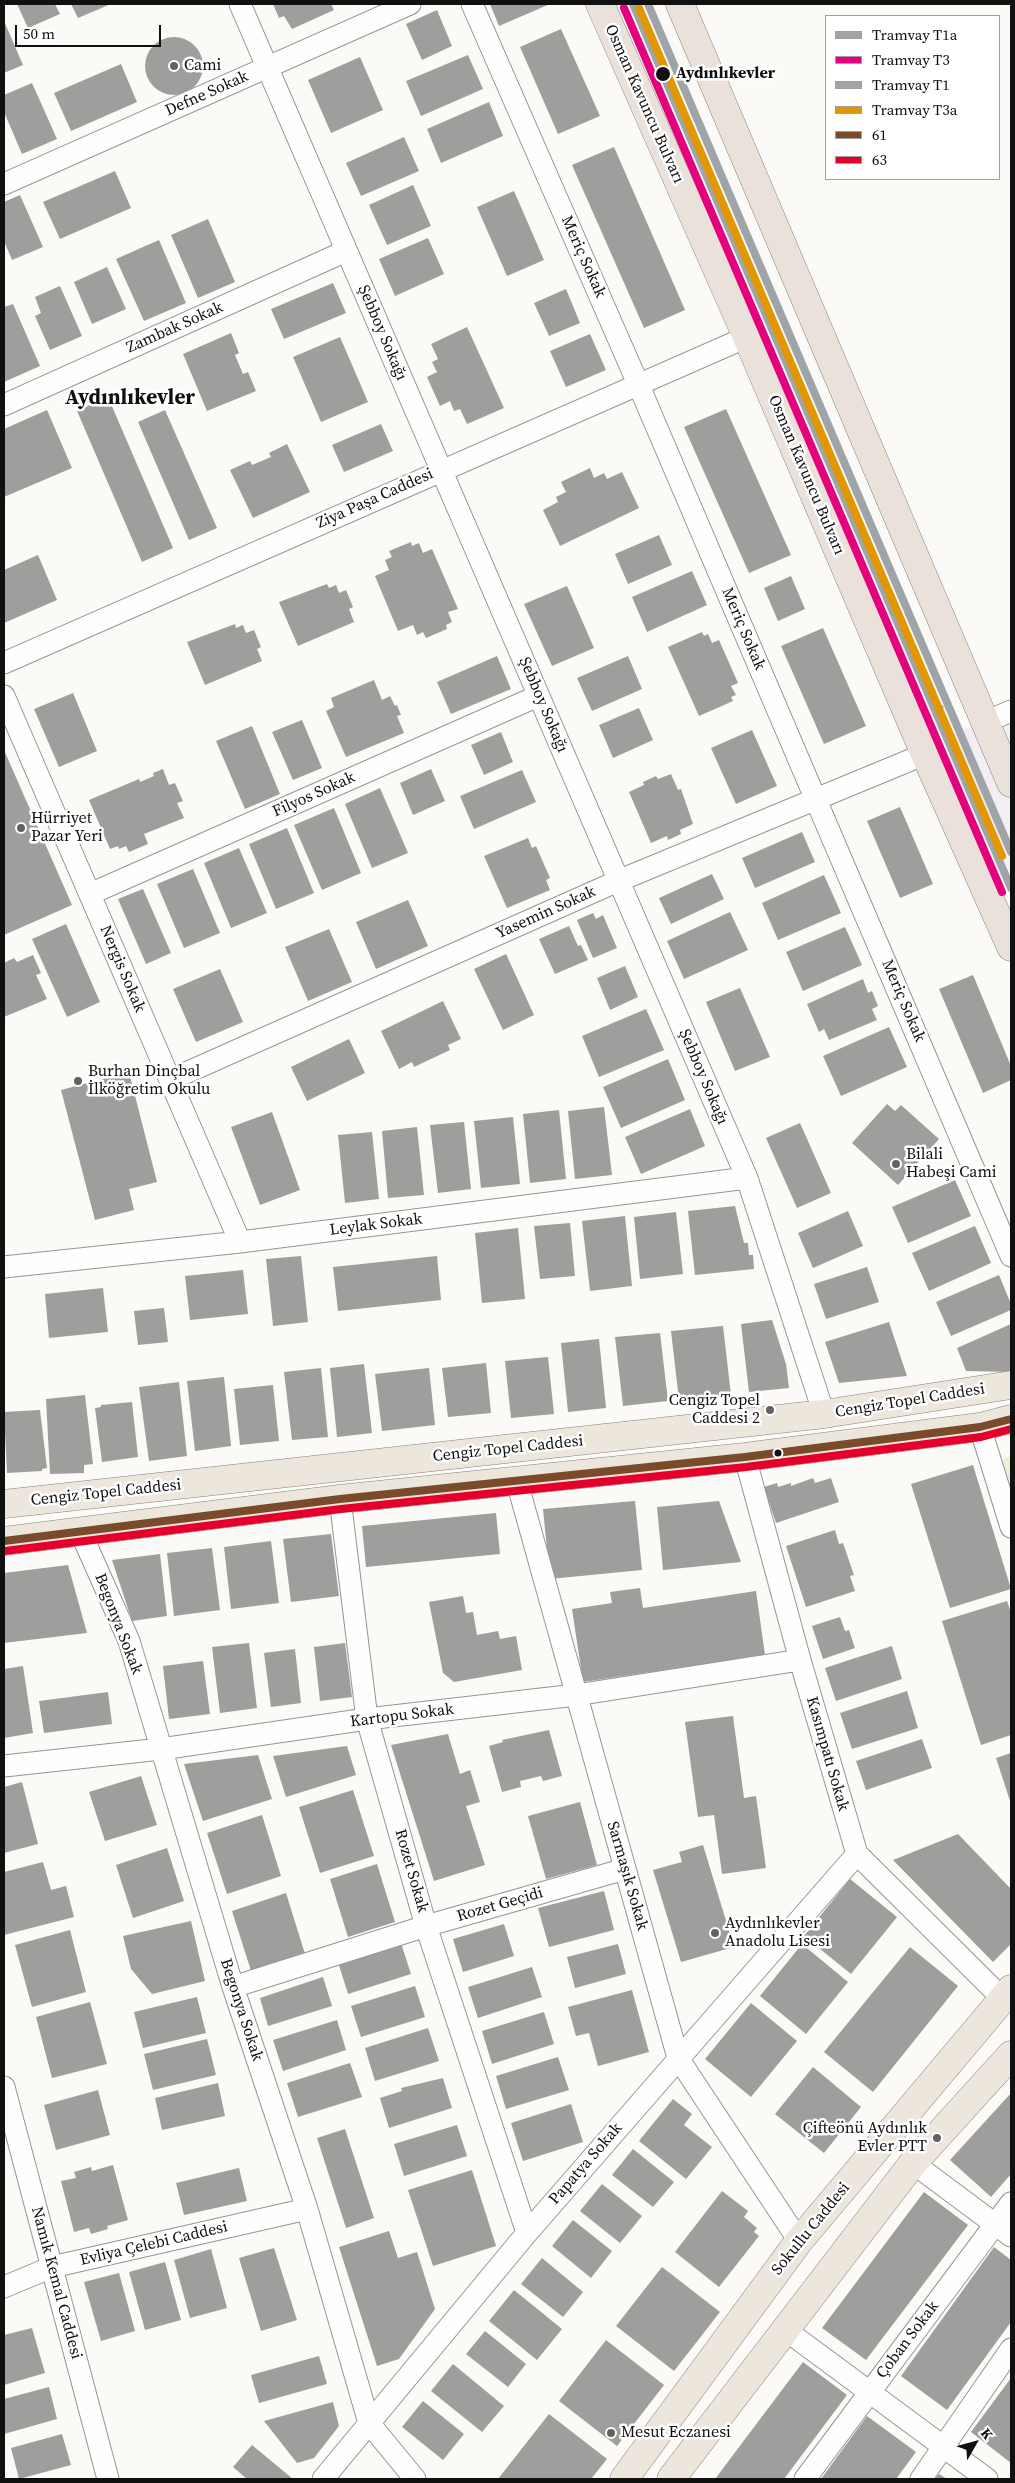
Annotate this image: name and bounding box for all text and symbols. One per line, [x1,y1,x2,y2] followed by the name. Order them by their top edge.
[18,15,164,47] scale bar
[825,15,1000,180] legend
[600,22,688,186] street label: Osman Kavuncu Bulvarı
[23,23,55,44] text: 50 m
[872,24,957,45] text: Tramvay T1a
[872,49,950,70] text: Tramvay T3
[184,56,221,76] place label: Cami
[168,60,180,72] marker: Cami
[676,64,775,84] place label: Aydınlıkevler
[654,65,672,83] marker: Aydınlıkevler
[162,67,252,121] street label: Defne Sokak
[872,74,950,95] text: Tramvay T1
[872,99,957,120] text: Tramvay T3a
[872,124,887,145] text: 61
[872,149,887,170] text: 63
[556,213,610,301] street label: Meriç Sokak
[353,282,411,384] street label: Şebboy Sokağı
[124,298,226,358] street label: Zambak Sokak
[65,386,195,412] district label: Aydınlıkevler
[764,392,848,558] street label: Osman Kavuncu Bulvarı
[314,465,436,533] street label: Ziya Paşa Caddesi
[717,585,769,673] street label: Meriç Sokak
[514,654,572,756] street label: Şebboy Sokağı
[270,768,358,822] street label: Filyos Sokak
[31,809,103,847] place label: Hürriyet Pazar Yeri
[15,822,27,834] marker: Hürriyet Pazar Yeri
[493,882,599,944] street label: Yasemin Sokak
[95,923,149,1015] street label: Nergis Sokak
[877,957,929,1045] street label: Meriç Sokak
[674,1026,732,1128] street label: Şebboy Sokağı
[88,1062,210,1100] place label: Burhan Dinçbal İlköğretim Okulu
[72,1075,84,1087] marker: Burhan Dinçbal İlköğretim Okulu
[906,1145,997,1183] place label: Bilali Habeşi Cami
[890,1158,902,1170] marker: Bilali Habeşi Cami
[329,1210,423,1240] street label: Leylak Sokak
[834,1380,986,1422] street label: Cengiz Topel Caddesi
[669,1391,760,1429] place label: Cengiz Topel Caddesi 2
[764,1404,776,1416] marker: Cengiz Topel Caddesi 2
[432,1432,584,1466] street label: Cengiz Topel Caddesi
[773,1448,783,1458] unlabelled marker
[30,1476,182,1510] street label: Cengiz Topel Caddesi
[90,1571,146,1677] street label: Begonya Sokak
[801,1695,853,1813] street label: Kasımpatı Sokak
[349,1700,455,1732] street label: Kartopu Sokak
[602,1819,652,1933] street label: Sarmaşık Sokak
[390,1827,432,1915] street label: Rozet Sokak
[455,1884,545,1926] street label: Rozet Geçidi
[725,1914,830,1952] place label: Aydınlıkevler Anadolu Lisesi
[709,1927,721,1939] marker: Aydınlıkevler Anadolu Lisesi
[215,1956,267,2064] street label: Begonya Sokak
[545,2119,627,2209] street label: Papatya Sokak
[803,2119,927,2157] place label: Çifteönü Aydınlık Evler PTT
[931,2132,943,2144] marker: Çifteönü Aydınlık Evler PTT
[768,2179,854,2279] street label: Sokullu Caddesi
[26,2205,86,2361] street label: Namık Kemal Caddesi
[78,2218,230,2270] street label: Evliya Çelebi Caddesi
[873,2298,943,2382] street label: Çoban Sokak
[950,2418,1000,2468] north arrow
[621,2423,731,2443] place label: Mesut Eczanesi
[976,2424,998,2444] text: K
[605,2427,617,2439] marker: Mesut Eczanesi

